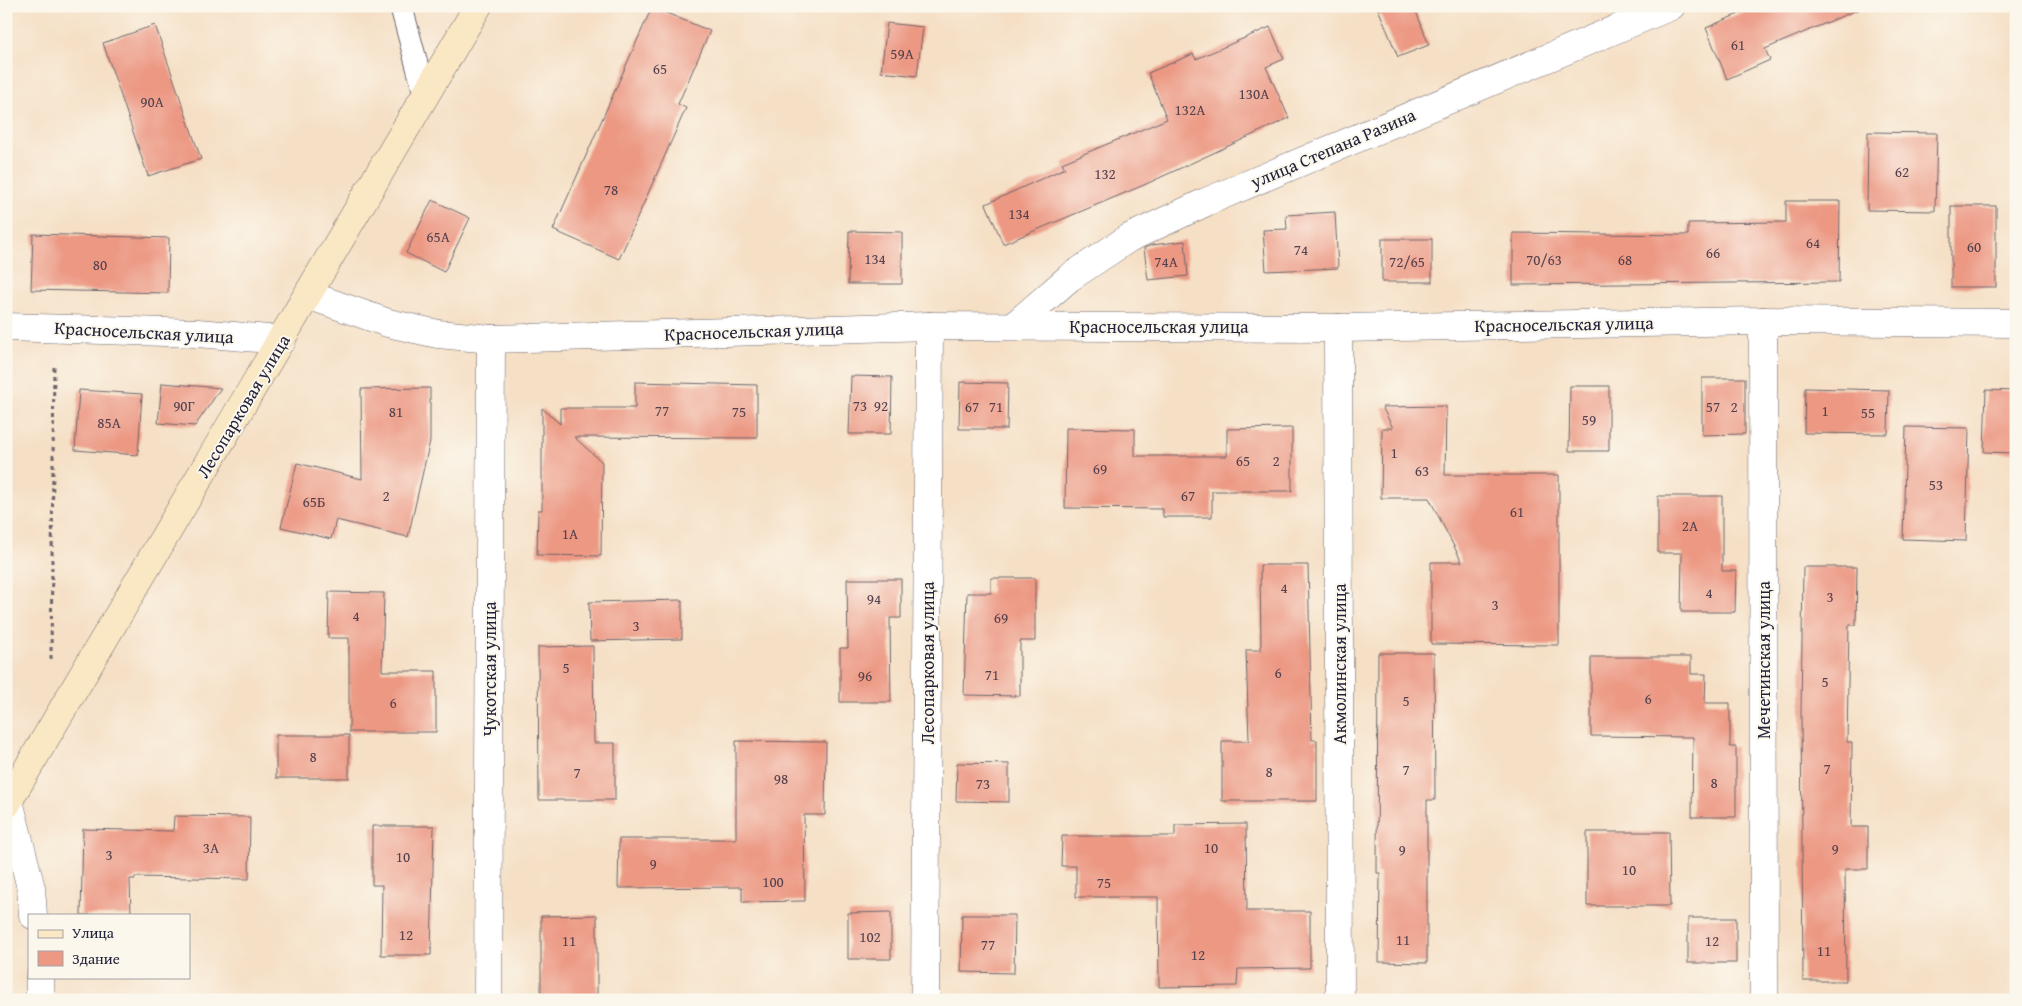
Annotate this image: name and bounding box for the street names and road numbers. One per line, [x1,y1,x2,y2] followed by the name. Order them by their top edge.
[1245,101,1420,195] street label: улица Степана Разина
[1474,309,1654,339] street label: Красносельская улица
[1069,313,1249,340] street label: Красносельская улица
[54,314,235,350] street label: Красносельская улица
[664,314,845,348] street label: Красносельская улица
[189,329,297,483] street label: Лесопарковая улица
[914,581,941,745] street label: Лесопарковая улица
[1750,581,1777,739] street label: Мечетинская улица
[1326,583,1353,745] street label: Акмолинская улица
[476,601,503,737] street label: Чукотская улица

